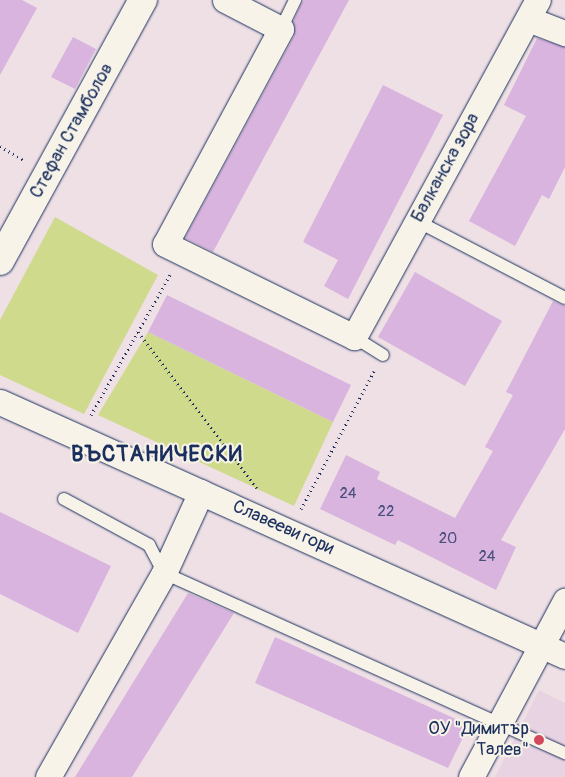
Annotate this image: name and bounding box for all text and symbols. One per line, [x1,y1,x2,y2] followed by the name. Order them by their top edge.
[26,60,118,202] street label: Стефан Стамболов
[407,110,485,226] street label: Балканска зора
[69,442,245,468] district label: ВЪСТАНИЧЕСКИ
[339,485,357,503] house number: 24
[229,496,337,560] street label: Славееви гори
[378,503,394,521] house number: 22
[439,530,457,548] house number: 20
[478,548,496,566] house number: 24
[428,719,529,762] place label: ОУ "Димитър Талев"
[533,734,545,746] marker: ОУ "Димитър Талев"

